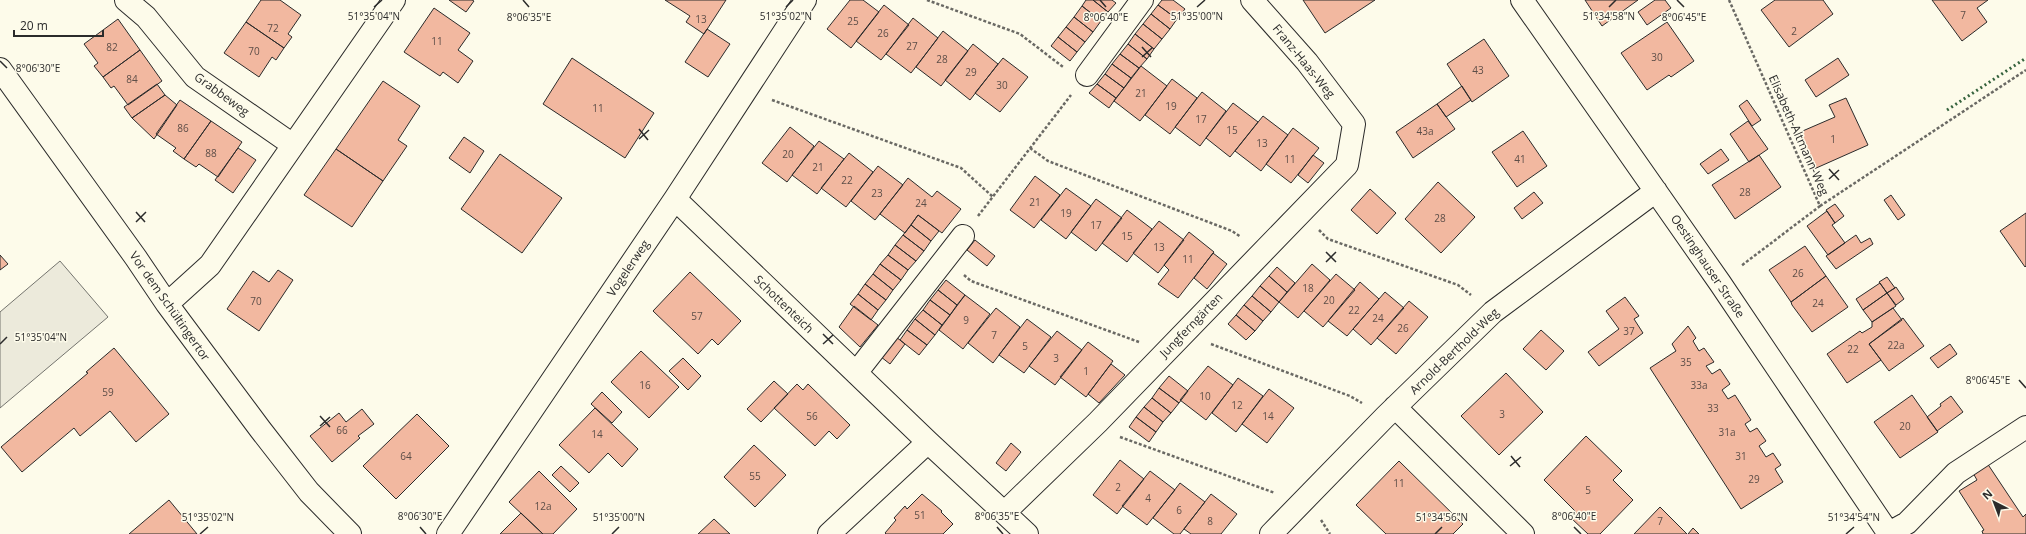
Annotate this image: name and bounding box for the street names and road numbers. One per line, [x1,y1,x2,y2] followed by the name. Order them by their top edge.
[1269,20,1339,102] street label: Franz-Haas-Weg
[191,68,253,120] street label: Grabbeweg
[1765,72,1833,198] street label: Elisabeth-Altmann-Weg
[1667,211,1749,321] street label: Oestinghauser Straße
[603,236,653,300] street label: Vogelerweg
[126,248,214,364] street label: Vor dem Schültingertor
[751,271,817,337] street label: Schottenteich
[1155,289,1226,362] street label: Jungferngärten
[1406,304,1503,398] street label: Arnold-Berthold-Weg

